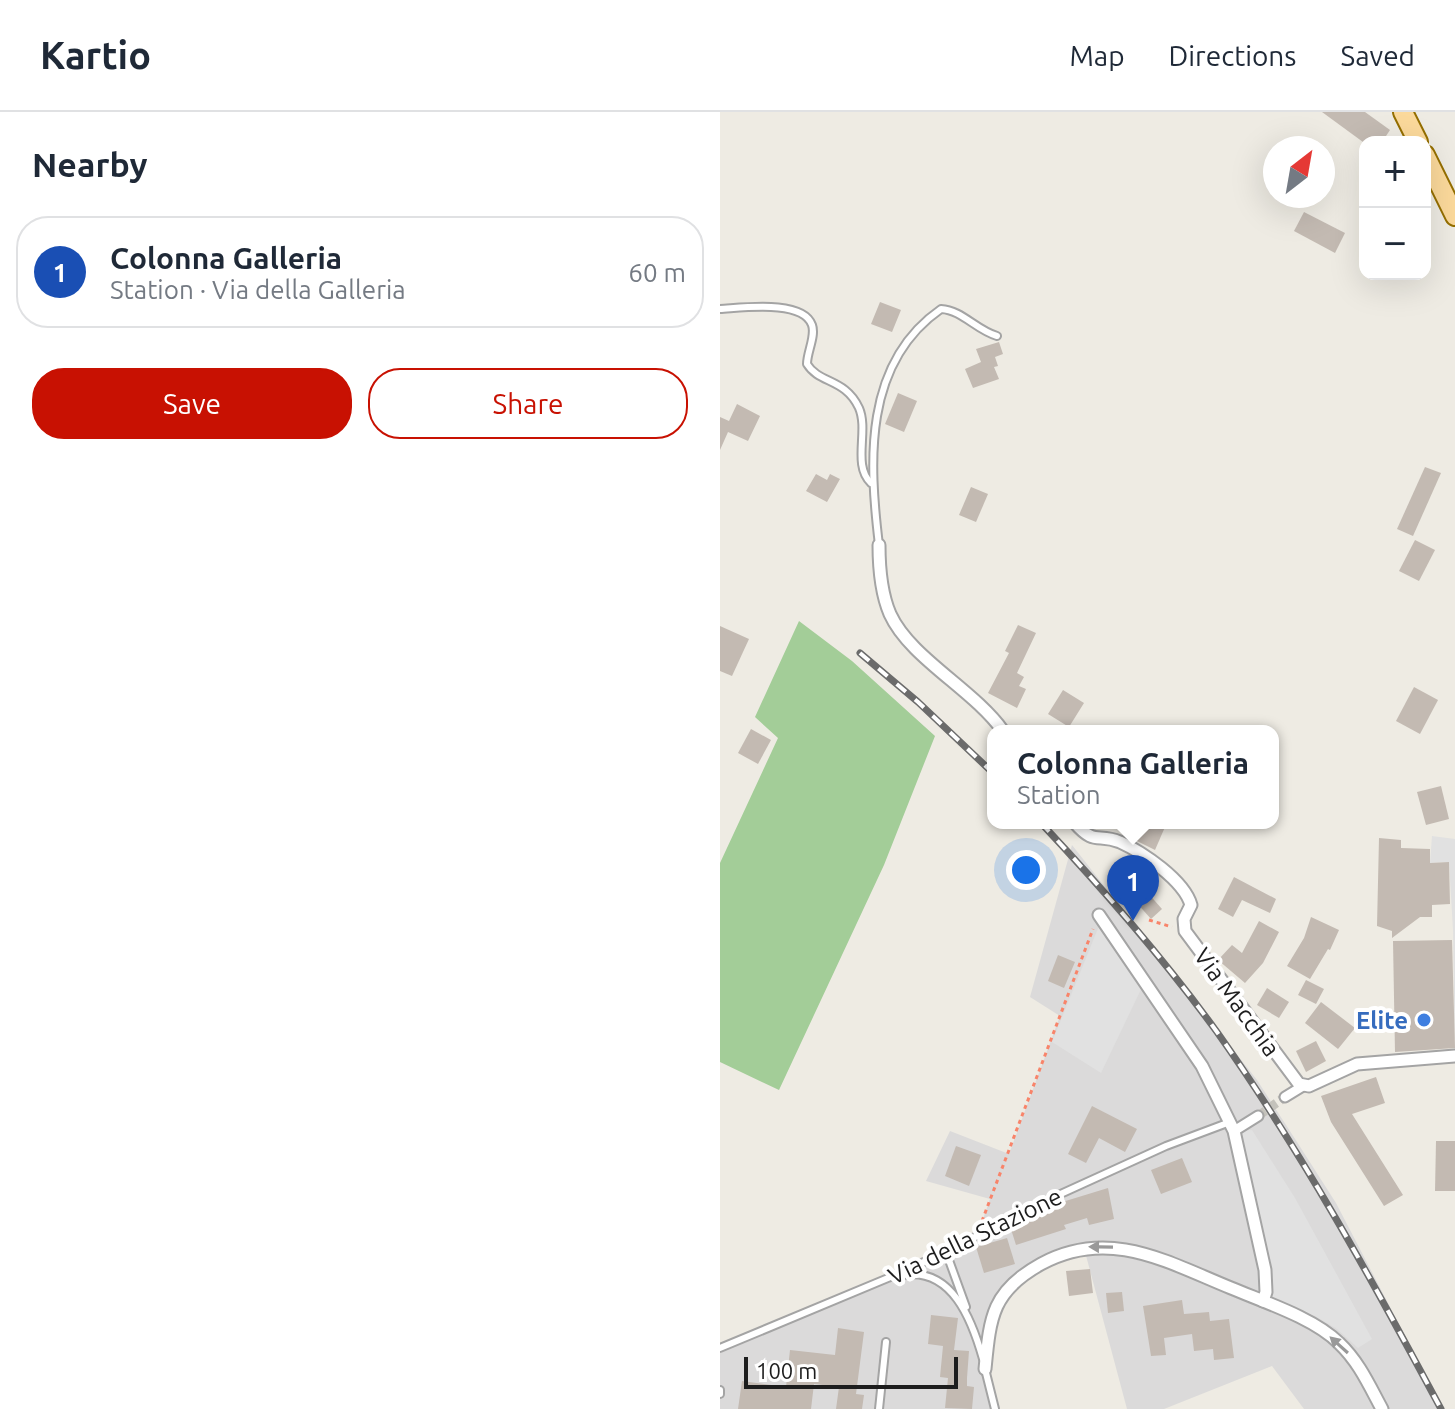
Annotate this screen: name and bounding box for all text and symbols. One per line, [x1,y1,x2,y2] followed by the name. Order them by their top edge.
[40,34,151,76] text: Kartio
[1069,40,1125,71] text: Map
[1169,40,1296,71] text: Directions
[1340,40,1415,71] text: Saved
[1263,136,1335,208] north arrow
[1359,136,1431,280] map controls
[1359,136,1431,208] button: +
[32,145,147,183] text: Nearby
[1359,208,1431,280] button: −
[110,241,342,275] text: Colonna Galleria
[53,258,67,287] text: 1
[628,258,686,287] text: 60 m
[110,275,406,304] text: Station · Via della Galleria
[32,368,352,439] button: Save
[368,368,688,439] button: Share
[987,725,1279,829] popup
[1017,746,1249,780] text: Colonna Galleria
[1017,780,1101,809] text: Station
[1006,850,1046,890] your location
[1107,855,1159,921] pin: 1
[1189,943,1285,1061] street label: Via Macchia
[1356,1007,1408,1034] place label: Elite
[1415,1011,1433,1029] marker: Elite
[884,1182,1066,1290] street label: Via della Stazione
[1088,1241,1113,1253] one-way arrow
[1330,1336,1349,1354] one-way arrow
[744,1353,958,1389] scale bar
[756,1358,817,1383] text: 100 m

